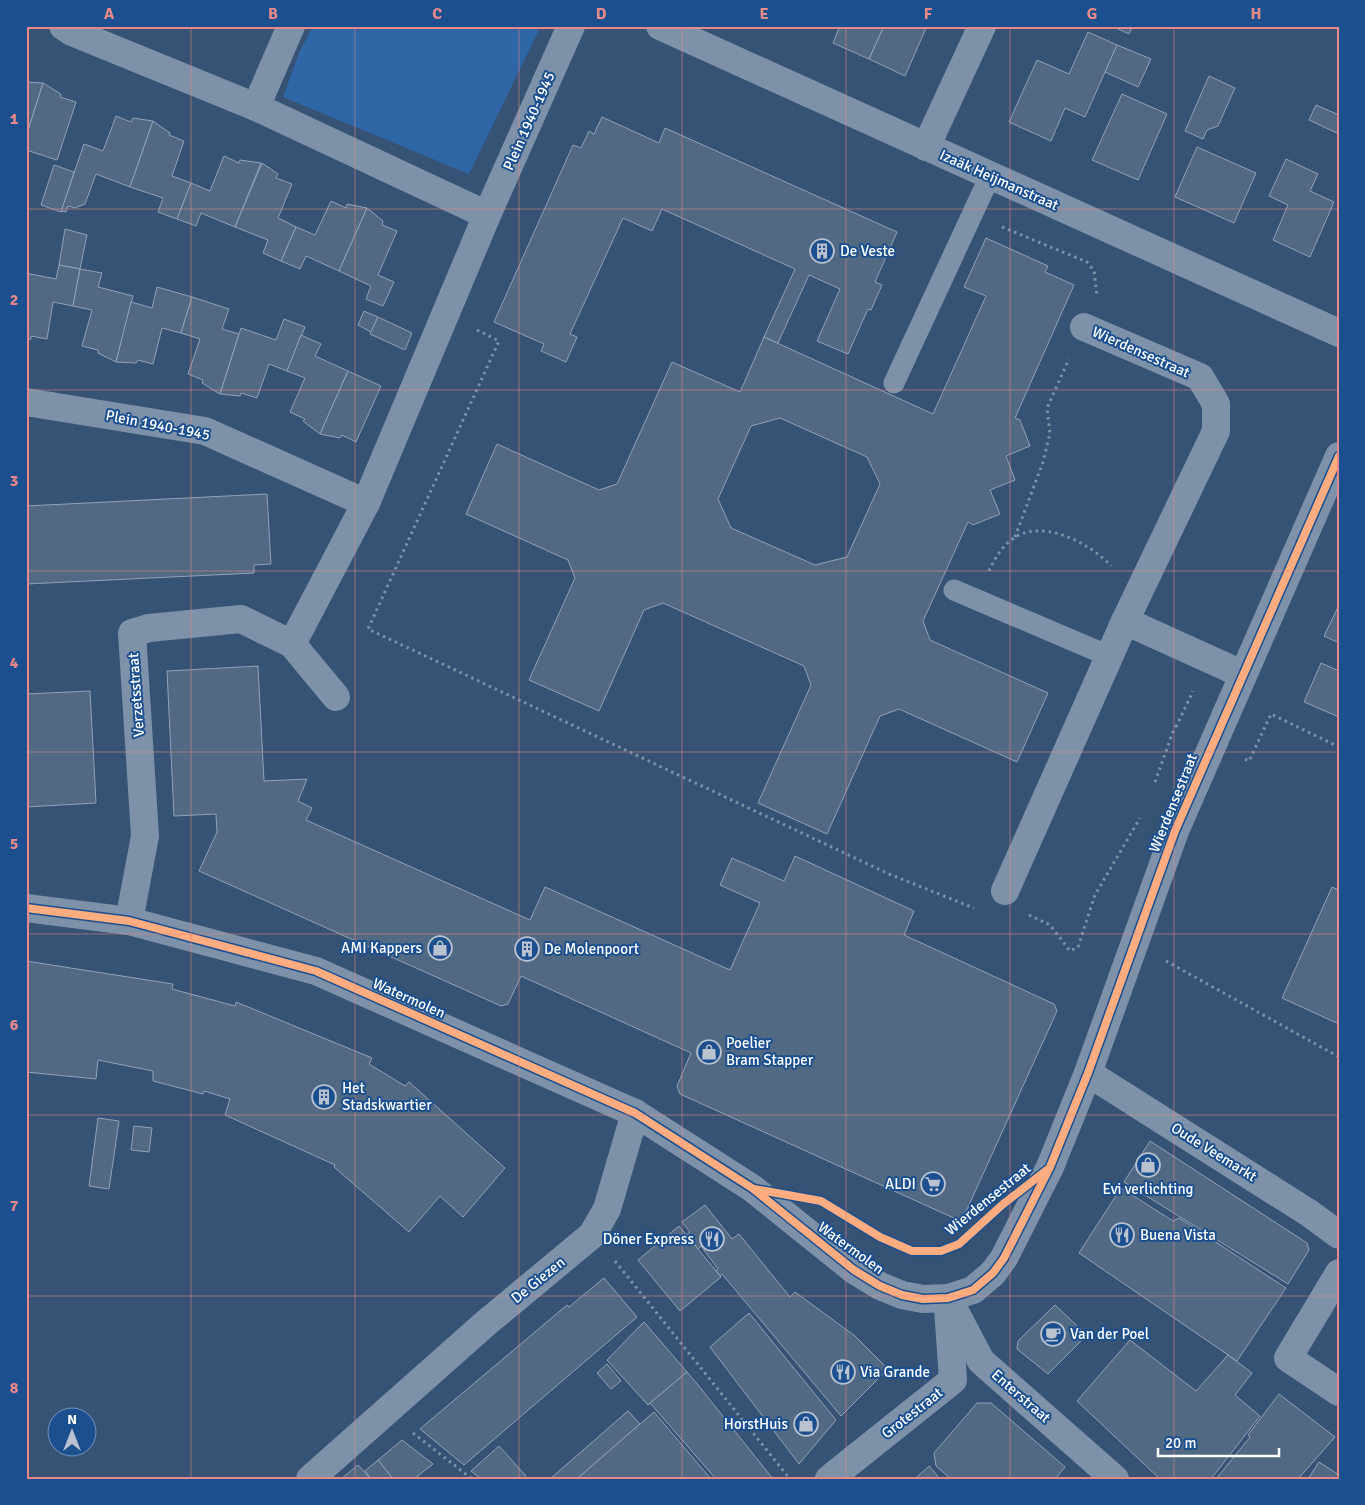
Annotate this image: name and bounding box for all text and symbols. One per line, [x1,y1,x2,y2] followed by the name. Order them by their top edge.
[104,4,115,24] text: A
[268,4,278,24] text: B
[432,4,442,24] text: C
[596,4,607,24] text: D
[759,4,769,24] text: E
[924,4,933,24] text: F
[1087,4,1097,24] text: G
[1251,4,1261,24] text: H
[499,69,559,173] street label: Plein 1940-1945
[10,109,19,129] text: 1
[937,146,1061,214] street label: Izaäk Heijmanstraat
[809,238,835,264] building icon: De Veste
[840,242,895,260] place label: De Veste
[10,290,18,310] text: 2
[1089,322,1193,382] street label: Wierdensestraat
[104,406,212,444] street label: Plein 1940-1945
[10,471,18,491] text: 3
[124,652,148,738] street label: Verzetsstraat
[10,653,19,673] text: 4
[1145,751,1201,855] street label: Wierdensestraat
[10,834,18,854] text: 5
[427,935,453,961] shop icon: AMI Kappers
[514,936,540,962] building icon: De Molenpoort
[341,939,422,957] place label: AMI Kappers
[544,940,639,958] place label: De Molenpoort
[370,974,448,1022] street label: Watermolen
[10,1015,19,1035] text: 6
[726,1034,814,1069] place label: Poelier Bram Stapper
[696,1039,722,1065] shop icon: Poelier Bram Stapper
[342,1079,432,1114] place label: Het Stadskwartier
[311,1084,337,1110] building icon: Het Stadskwartier
[1168,1119,1260,1185] street label: Oude Veemarkt
[1135,1152,1161,1178] shop icon: Evi verlichting
[942,1159,1034,1239] street label: Wierdensestraat
[920,1171,946,1197] supermarket icon: ALDI
[885,1175,916,1193] place label: ALDI
[1102,1180,1194,1198] place label: Evi verlichting
[10,1196,19,1216] text: 7
[814,1218,888,1278] street label: Watermolen
[1109,1222,1135,1248] restaurant icon: Buena Vista
[699,1226,725,1252] restaurant icon: Döner Express
[1140,1226,1216,1244] place label: Buena Vista
[603,1230,694,1248] place label: Döner Express
[507,1253,569,1307] street label: De Giezen
[1040,1321,1066,1347] cafe icon: Van der Poel
[1070,1325,1149,1343] place label: Van der Poel
[830,1359,856,1385] restaurant icon: Via Grande
[860,1363,930,1381] place label: Via Grande
[988,1365,1054,1427] street label: Enterstraat
[10,1378,19,1398] text: 8
[878,1384,946,1442] street label: Grotestraat
[48,1408,98,1458] north arrow
[67,1411,77,1428] text: N
[793,1411,819,1437] shop icon: HorstHuis
[724,1415,788,1433] place label: HorstHuis
[1158,1425,1279,1457] scale bar
[1165,1434,1196,1452] text: 20 m

